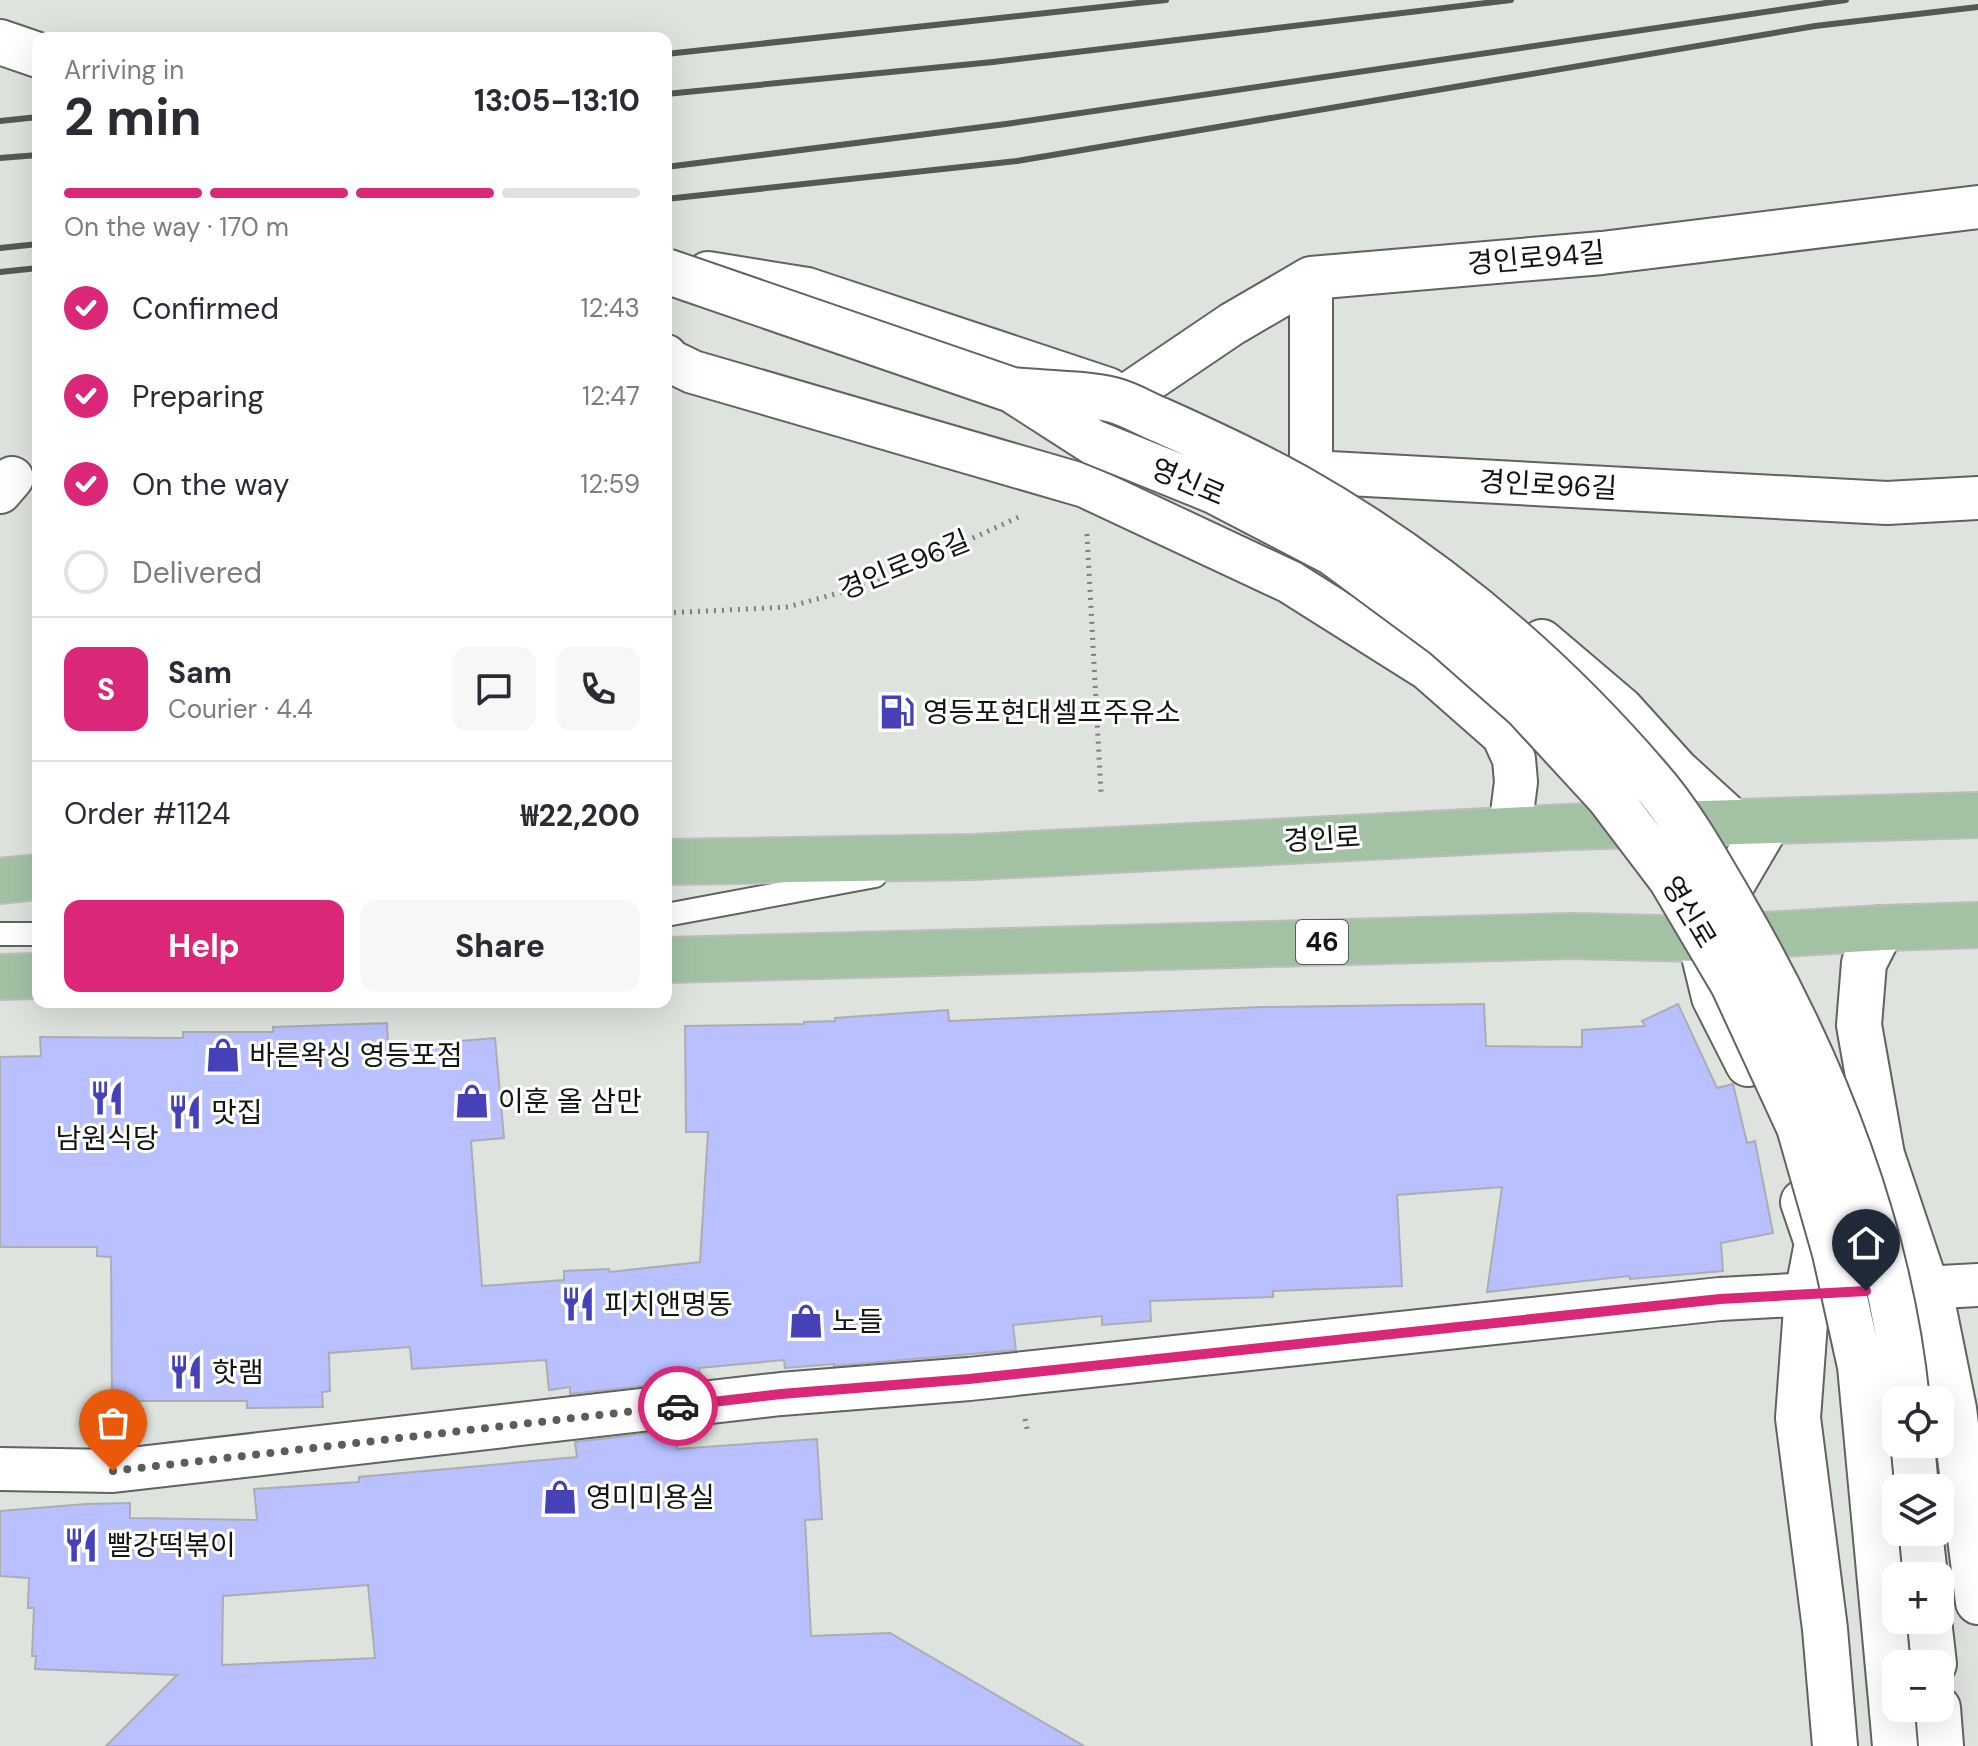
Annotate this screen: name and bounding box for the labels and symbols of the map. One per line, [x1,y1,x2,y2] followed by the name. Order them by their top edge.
[1466,234,1606,282] street label: 경인로94길
[1145,450,1231,514] street label: 영신로
[1478,463,1618,507] street label: 경인로96길
[833,522,975,608] street label: 경인로96길
[878,693,916,731] fuel station icon: 영등포현대셀프주유소
[923,694,1181,731] place label: 영등포현대셀프주유소
[1282,819,1362,859] street label: 경인로
[1653,869,1725,955] street label: 영신로
[1296,920,1348,964] road number: 46
[204,1036,242,1074] shop icon: 바른왁싱 영등포점
[249,1037,463,1074] place label: 바른왁싱 영등포점
[88,1079,126,1117] restaurant icon: 남원식당
[453,1082,491,1120] shop icon: 이훈 올 삼만
[498,1083,642,1120] place label: 이훈 올 삼만
[166,1093,204,1131] restaurant icon: 맛집
[211,1094,263,1131] place label: 맛집
[55,1120,159,1157] place label: 남원식당
[1832,1209,1900,1291] pin
[559,1285,597,1323] restaurant icon: 피치앤명동
[604,1286,733,1323] place label: 피치앤명동
[787,1302,825,1340] shop icon: 노들
[832,1303,884,1340] place label: 노들
[167,1353,205,1391] restaurant icon: 핫램
[212,1354,264,1391] place label: 핫램
[638,1366,718,1446] courier
[79,1389,147,1471] pin
[541,1478,579,1516] shop icon: 영미미용실
[586,1479,715,1516] place label: 영미미용실
[62,1526,100,1564] restaurant icon: 빨강떡볶이
[107,1527,236,1564] place label: 빨강떡볶이

